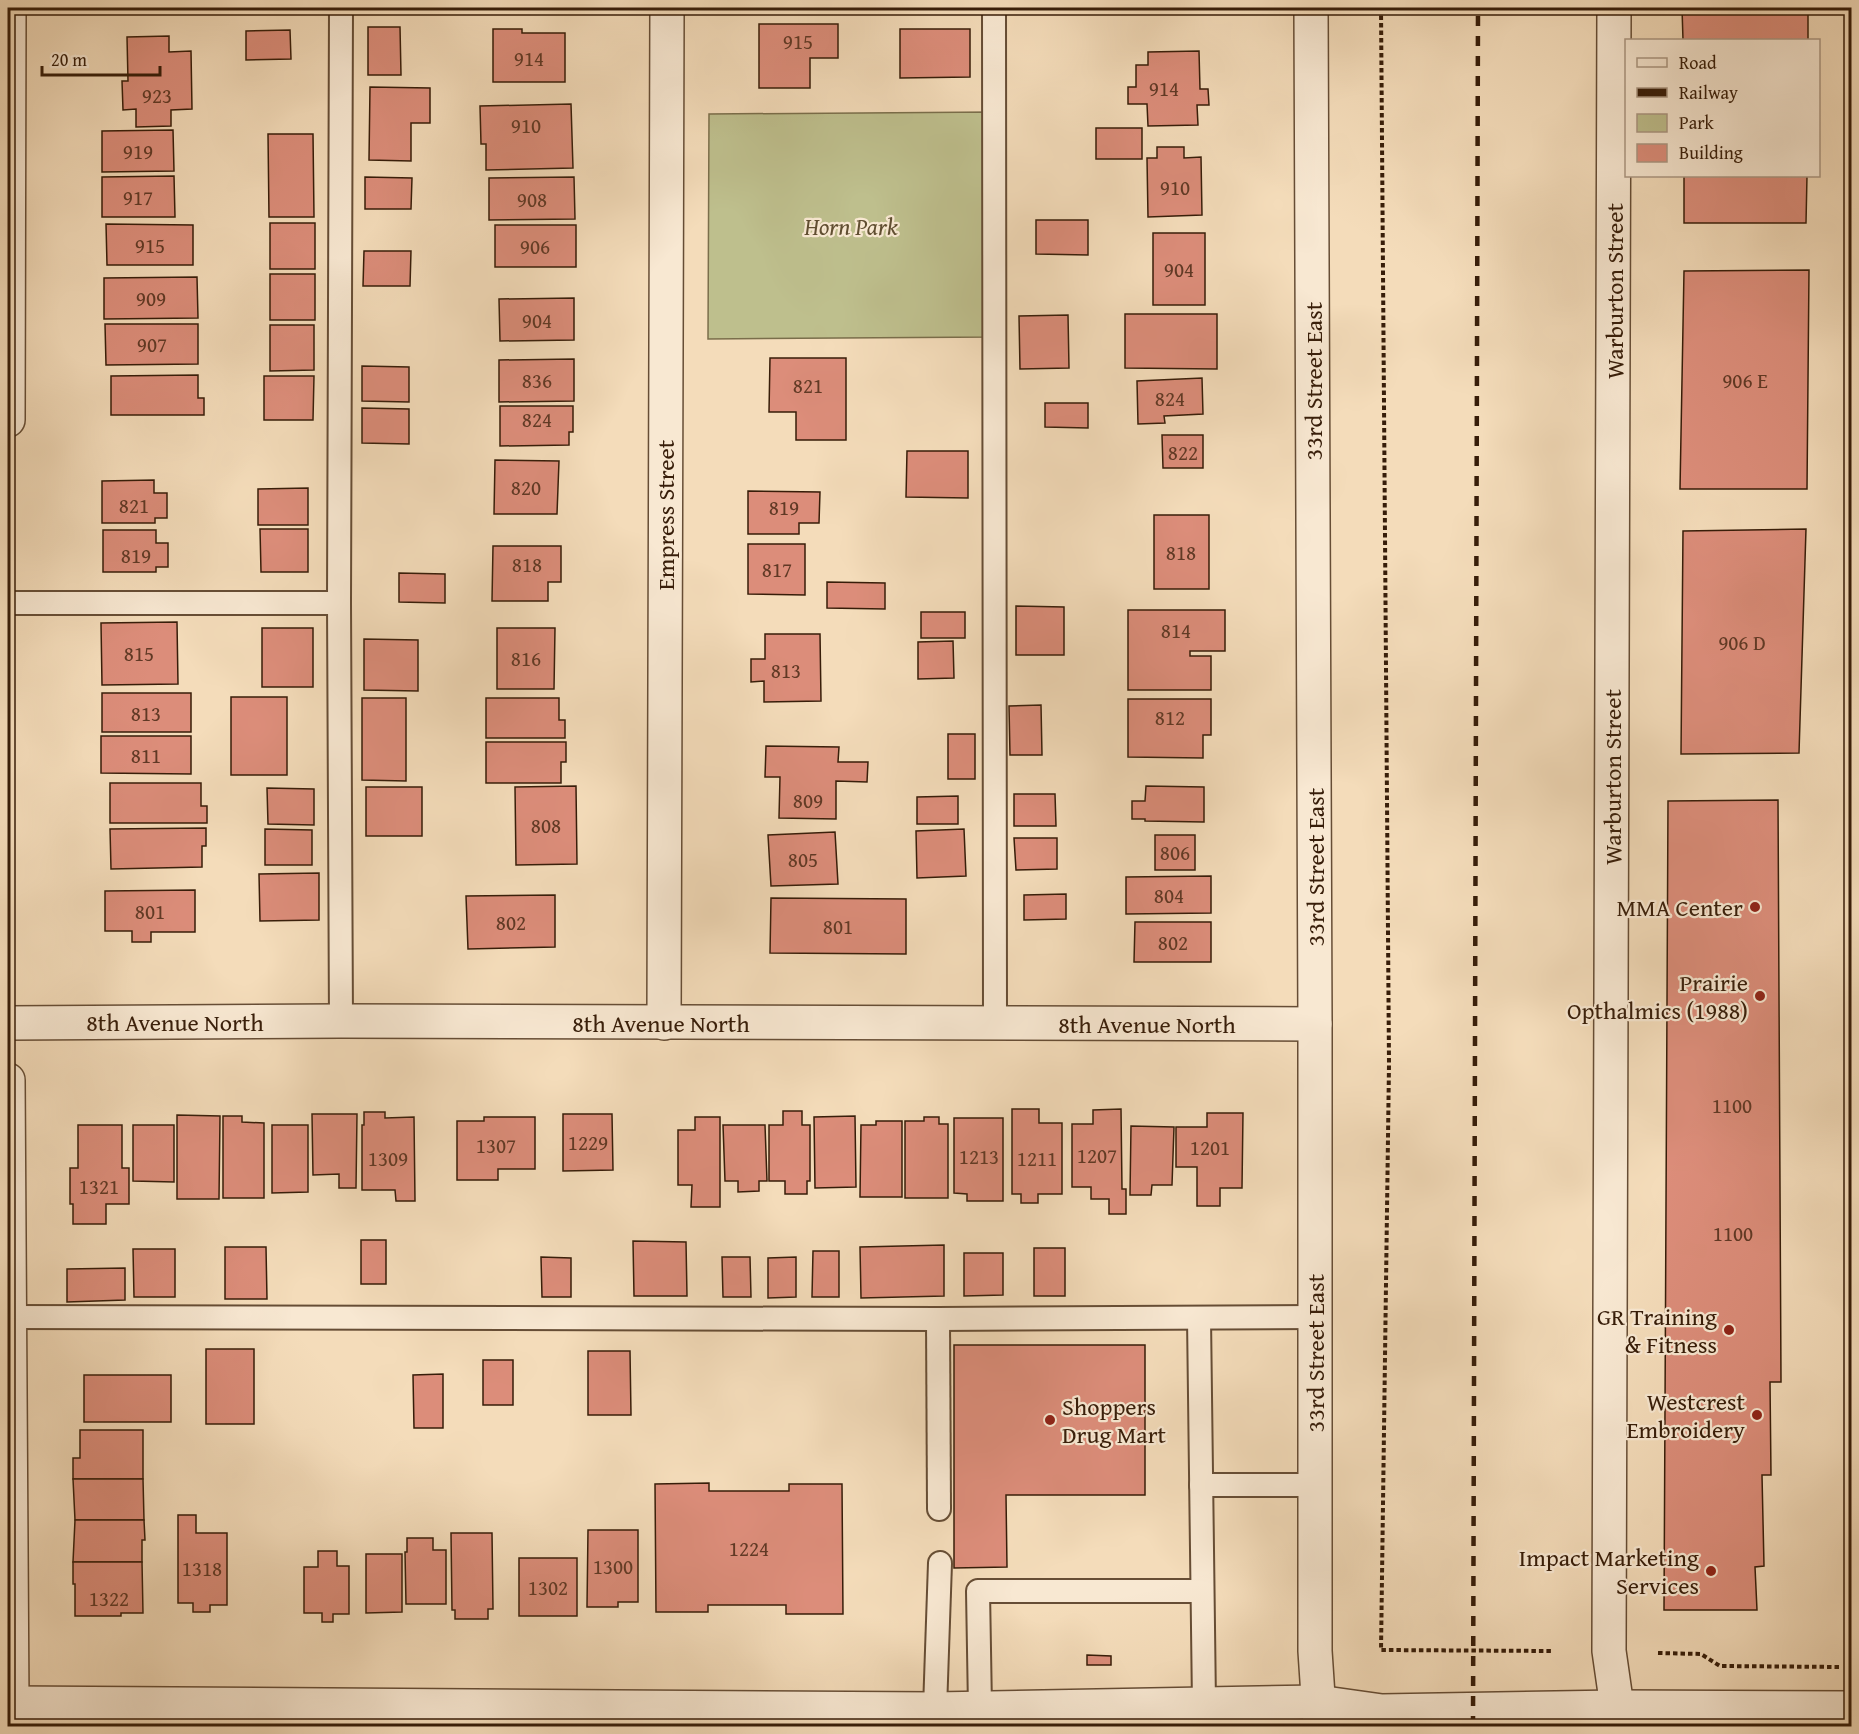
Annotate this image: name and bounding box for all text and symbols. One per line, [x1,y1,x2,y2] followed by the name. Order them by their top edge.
[783,26,813,57] house number: 915
[42,39,160,77] scale bar
[1625,39,1820,177] legend
[514,43,544,74] house number: 914
[51,46,87,73] text: 20 m
[1679,49,1717,76] text: Road
[1149,73,1179,104] house number: 914
[1679,79,1738,106] text: Railway
[142,80,172,111] house number: 923
[1679,109,1715,136] text: Park
[511,110,541,141] house number: 910
[123,136,153,167] house number: 919
[1679,139,1743,166] text: Building
[1160,172,1190,203] house number: 910
[123,182,153,213] house number: 917
[517,184,547,215] house number: 908
[1597,202,1632,379] street label: Warburton Street
[803,209,898,244] park label: Horn Park
[135,230,165,261] house number: 915
[520,231,550,262] house number: 906
[1164,254,1194,285] house number: 904
[136,283,166,314] house number: 909
[1296,301,1331,460] street label: 33rd Street East
[522,305,552,336] house number: 904
[137,329,167,360] house number: 907
[522,365,552,396] house number: 836
[1722,365,1768,396] house number: 906 E
[793,370,823,401] house number: 821
[1155,383,1185,414] house number: 824
[522,404,552,435] house number: 824
[1168,437,1198,468] house number: 822
[648,439,683,590] street label: Empress Street
[511,472,541,503] house number: 820
[119,490,149,521] house number: 821
[769,492,799,523] house number: 819
[1166,537,1196,568] house number: 818
[121,540,151,571] house number: 819
[512,549,542,580] house number: 818
[762,554,792,585] house number: 817
[1161,615,1191,646] house number: 814
[1718,627,1766,658] house number: 906 D
[124,638,154,669] house number: 815
[511,643,541,674] house number: 816
[771,655,801,686] house number: 813
[1595,688,1630,865] street label: Warburton Street
[131,698,161,729] house number: 813
[1155,702,1185,733] house number: 812
[131,740,161,771] house number: 811
[793,785,823,816] house number: 809
[1298,787,1333,946] street label: 33rd Street East
[531,810,561,841] house number: 808
[1160,837,1190,868] house number: 806
[788,844,818,875] house number: 805
[1154,880,1184,911] house number: 804
[1616,890,1743,925] place label: MMA Center
[135,896,165,927] house number: 801
[1748,900,1762,914] marker: MMA Center
[496,907,526,938] house number: 802
[823,911,853,942] house number: 801
[1158,927,1188,958] house number: 802
[1567,965,1748,1028] place label: Prairie Opthalmics (1988)
[1753,989,1767,1003] marker: Prairie Opthalmics (1988)
[86,1005,264,1040] street label: 8th Avenue North
[572,1006,750,1041] street label: 8th Avenue North
[1058,1007,1236,1042] street label: 8th Avenue North
[1712,1090,1752,1121] house number: 1100
[568,1127,608,1158] house number: 1229
[476,1130,516,1161] house number: 1307
[1190,1132,1230,1163] house number: 1201
[1077,1140,1117,1171] house number: 1207
[959,1141,999,1172] house number: 1213
[368,1143,408,1174] house number: 1309
[1017,1143,1057,1174] house number: 1211
[79,1171,119,1202] house number: 1321
[1713,1218,1753,1249] house number: 1100
[1298,1273,1333,1432] street label: 33rd Street East
[1597,1299,1717,1362] place label: GR Training & Fitness
[1722,1323,1736,1337] marker: GR Training & Fitness
[1626,1384,1746,1447] place label: Westcrest Embroidery
[1062,1389,1167,1452] place label: Shoppers Drug Mart
[1750,1408,1764,1422] marker: Westcrest Embroidery
[1043,1413,1057,1427] marker: Shoppers Drug Mart
[729,1533,769,1564] house number: 1224
[1519,1540,1699,1603] place label: Impact Marketing Services
[593,1551,633,1582] house number: 1300
[182,1553,222,1584] house number: 1318
[1704,1564,1718,1578] marker: Impact Marketing Services
[528,1572,568,1603] house number: 1302
[89,1583,129,1614] house number: 1322

